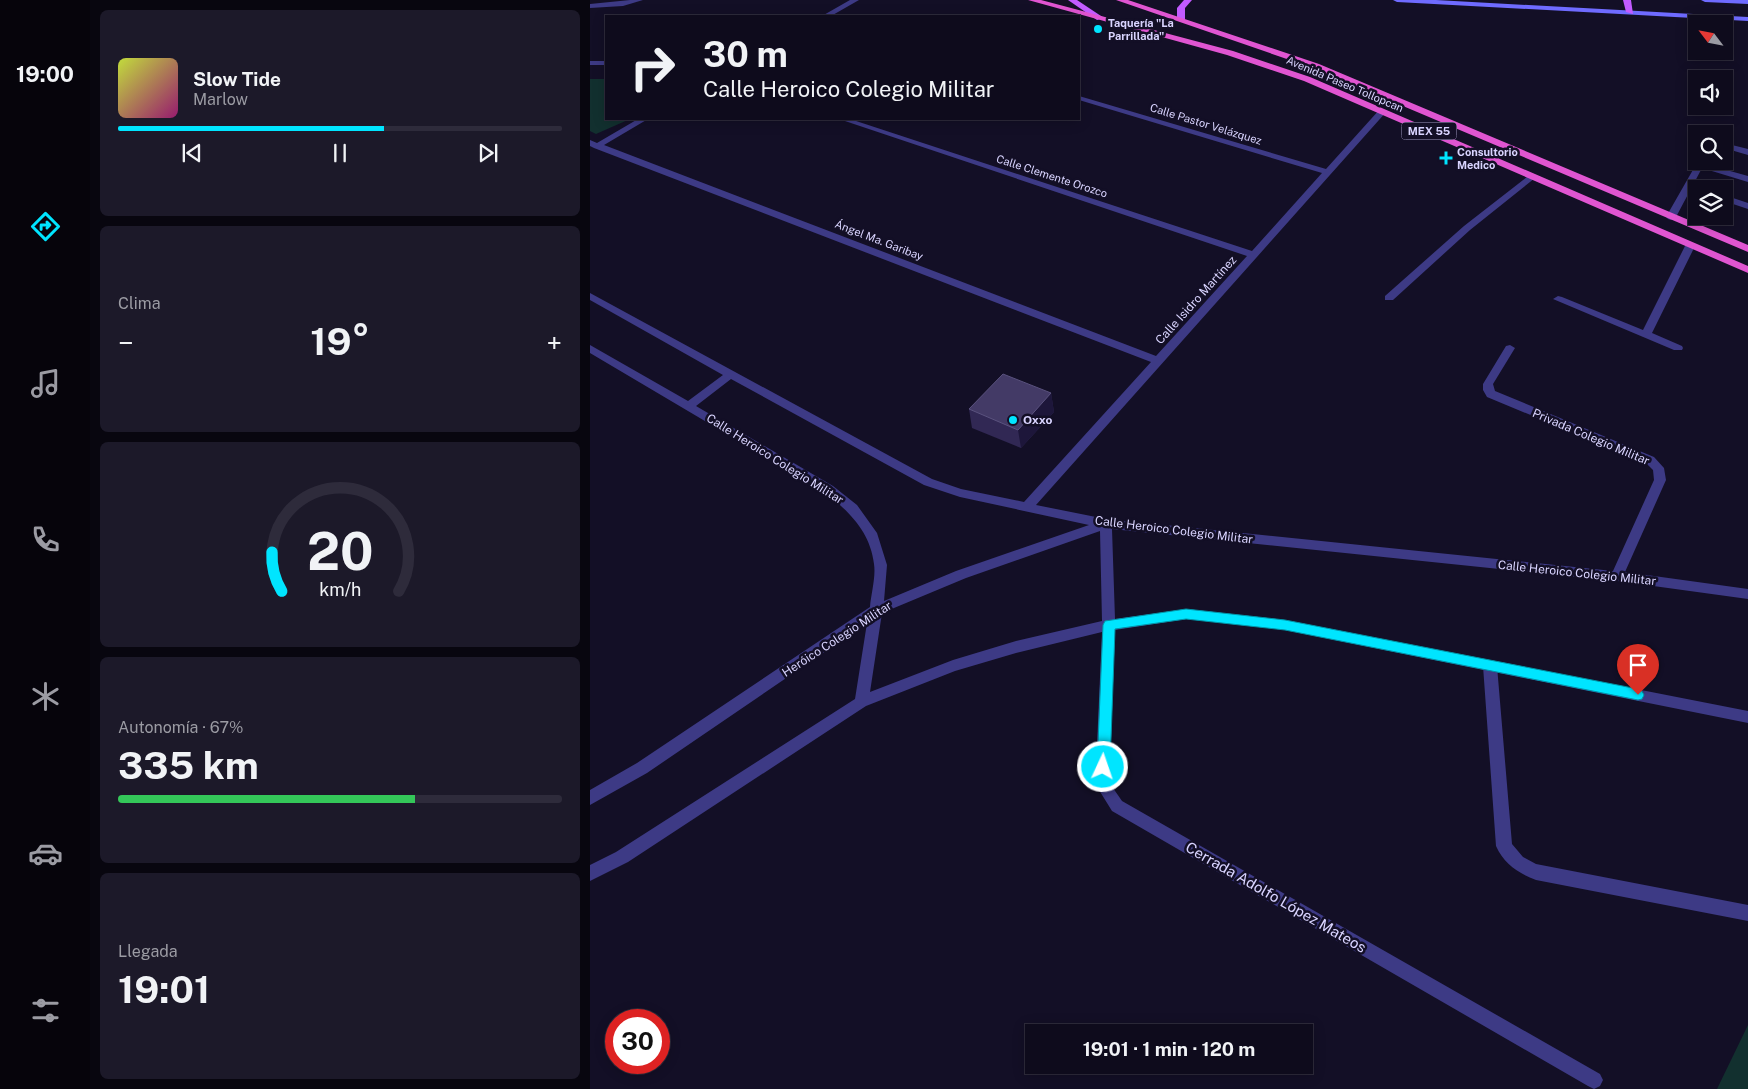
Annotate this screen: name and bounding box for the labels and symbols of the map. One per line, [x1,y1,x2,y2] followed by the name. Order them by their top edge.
[1688,15,1732,60] north arrow
[1108,17,1174,42] place label: Taquería "La Parrillada"
[1092,23,1104,35] marker: Taquería "La Parrillada"
[1285,54,1405,114] street label: Avenida Paseo Tollopcan
[1149,101,1263,147] street label: Calle Pastor Velázquez
[1402,122,1456,140] road number: MEX 55
[1457,146,1518,171] place label: Consultorio Medico
[1439,151,1453,165] marker: Consultorio Medico
[995,152,1109,200] street label: Calle Clemente Orozco
[833,217,925,262] street label: Ángel Ma. Garibay
[1153,253,1239,347] street label: Calle Isidro Martínez
[1530,406,1652,468] street label: Privada Colegio Militar
[704,411,846,507] street label: Calle Heroico Colegio Militar
[1023,413,1052,427] place label: Oxxo
[1007,414,1019,426] marker: Oxxo
[1094,513,1254,547] street label: Calle Heroico Colegio Militar
[1497,558,1657,588] street label: Calle Heroico Colegio Militar
[780,598,895,680] street label: Heróico Colegio Militar
[1617,644,1659,695] pin
[1076,740,1128,792] position arrow
[1183,838,1369,956] street label: Cerrada Adolfo López Mateos
[605,1009,670,1074] speed limit sign: 30

